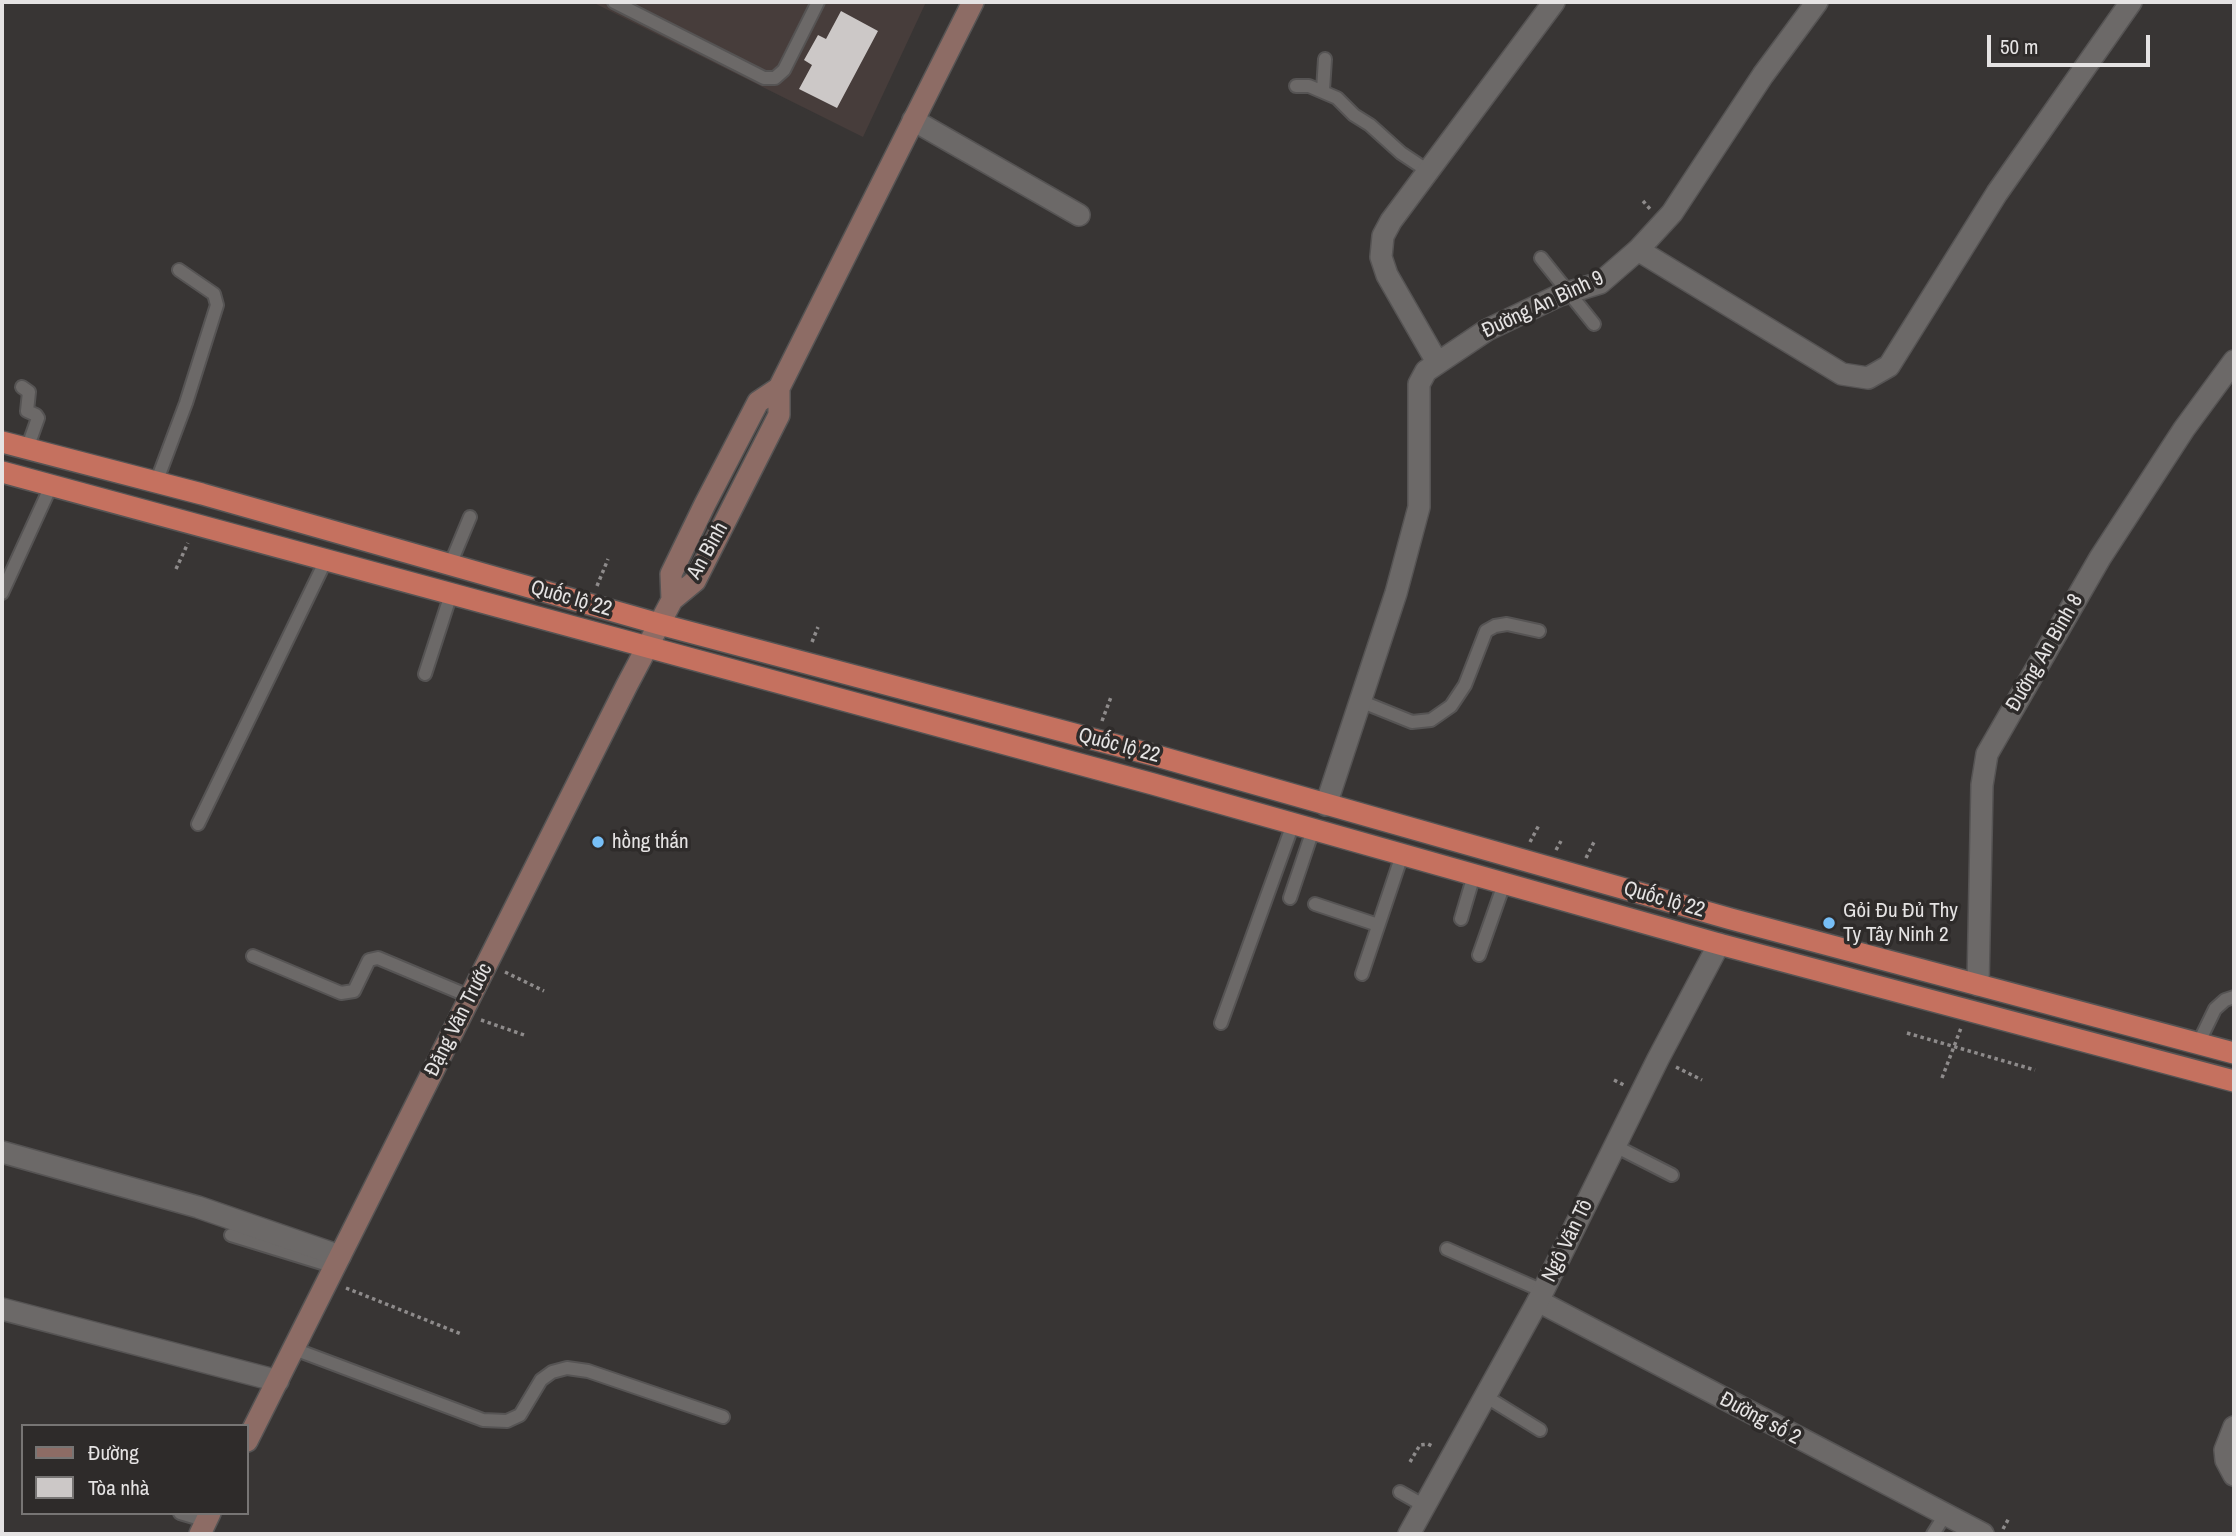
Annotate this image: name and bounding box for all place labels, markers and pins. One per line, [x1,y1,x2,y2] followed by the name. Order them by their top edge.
[612,829,689,855] place label: hồng thắn
[590,834,606,850] marker: hồng thắn
[1843,898,1958,948] place label: Gỏi Đu Đủ Thy Ty Tây Ninh 2
[1821,915,1837,931] marker: Gỏi Đu Đủ Thy Ty Tây Ninh 2

